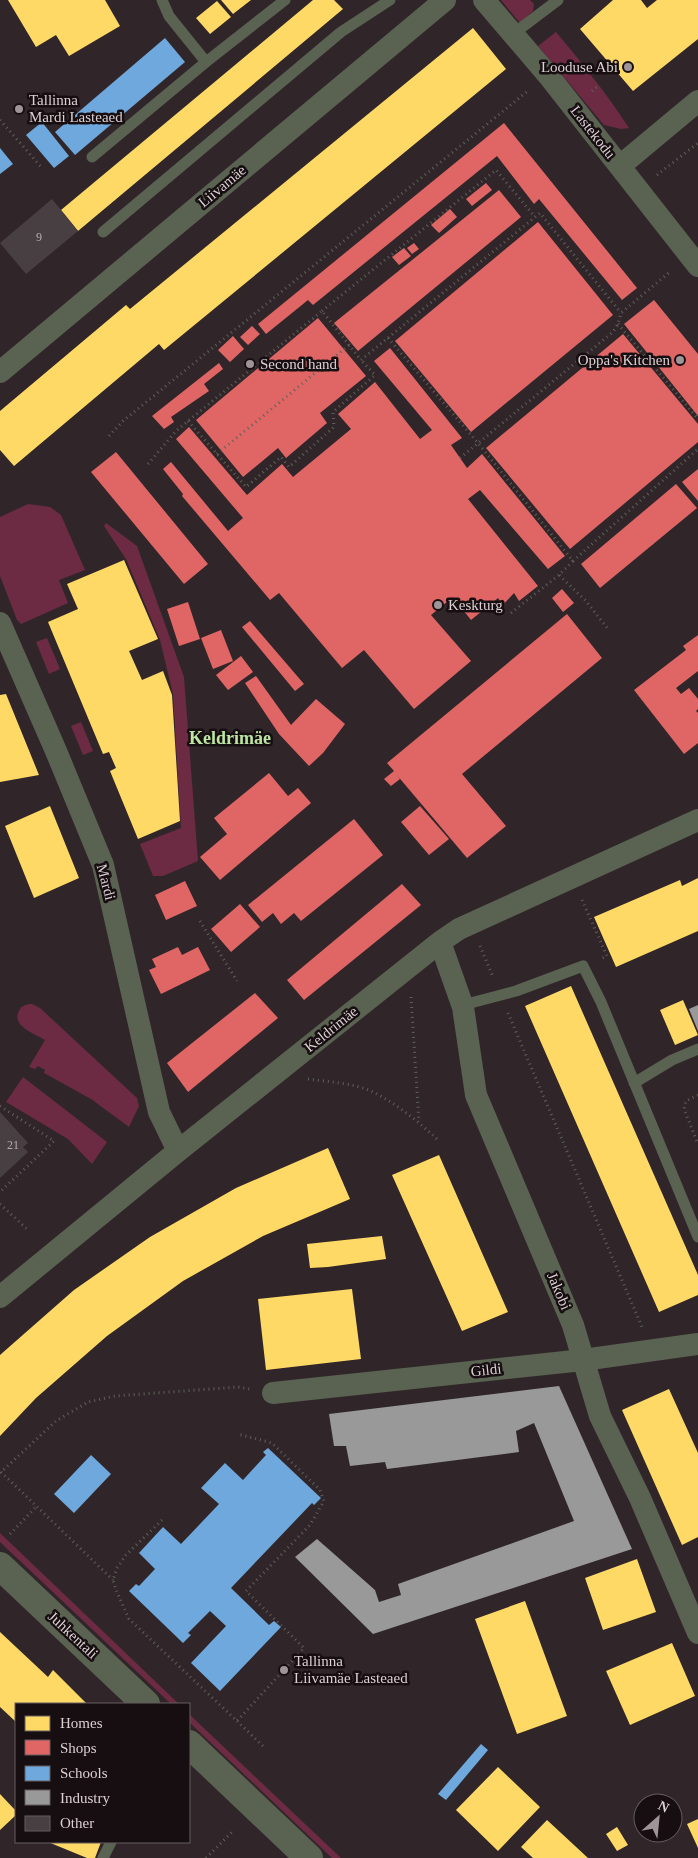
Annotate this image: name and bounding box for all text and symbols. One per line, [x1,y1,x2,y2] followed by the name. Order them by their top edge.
[541,59,618,75] place label: Looduse Abi
[622,61,634,73] marker: Looduse Abi
[29,92,123,125] place label: Tallinna Mardi Lasteaed
[567,102,619,162] street label: Lastekodu
[13,103,25,115] marker: Tallinna Mardi Lasteaed
[195,161,249,210] street label: Liivamäe
[36,230,42,244] house number: 9
[578,352,670,368] place label: Oppa's Kitchen
[674,354,686,366] marker: Oppa's Kitchen
[260,356,338,372] place label: Second hand
[244,358,256,370] marker: Second hand
[448,597,503,613] place label: Keskturg
[432,599,444,611] marker: Keskturg
[189,728,271,748] district label: Keldrimäe
[94,862,118,902] street label: Mardi
[301,1003,361,1055] street label: Keldrimäe
[7,1138,19,1152] house number: 21
[544,1270,574,1312] street label: Jakobi
[470,1360,502,1380] street label: Gildi
[45,1608,101,1662] street label: Juhkentali
[294,1653,408,1686] place label: Tallinna Liivamäe Lasteaed
[278,1664,290,1676] marker: Tallinna Liivamäe Lasteaed
[15,1703,190,1843] legend
[60,1715,103,1731] text: Homes
[60,1740,97,1756] text: Shops
[60,1765,108,1781] text: Schools
[60,1790,110,1806] text: Industry
[633,1793,683,1843] north arrow
[656,1798,672,1816] text: N
[60,1815,94,1831] text: Other

